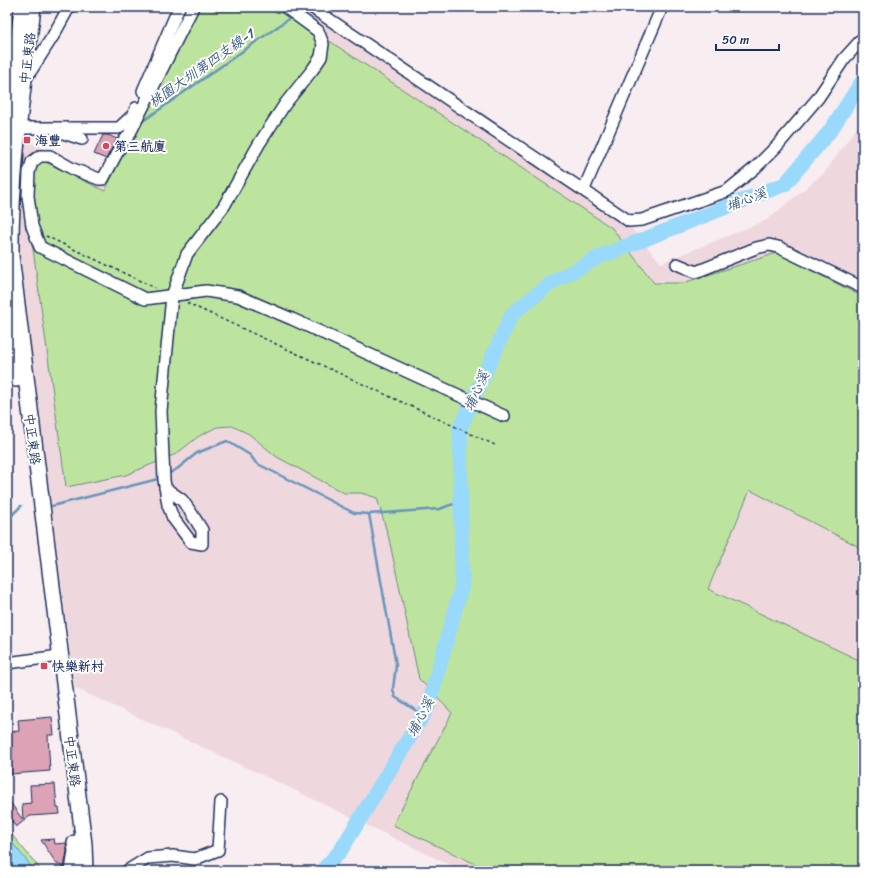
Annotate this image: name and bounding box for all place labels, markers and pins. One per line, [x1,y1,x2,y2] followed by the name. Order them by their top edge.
[35,129,61,152] place label: 海豐
[22,135,32,145] marker: 海豐
[114,135,166,158] place label: 第三航廈
[101,141,111,151] marker: 第三航廈
[52,655,104,678] place label: 快樂新村
[39,661,49,671] marker: 快樂新村

